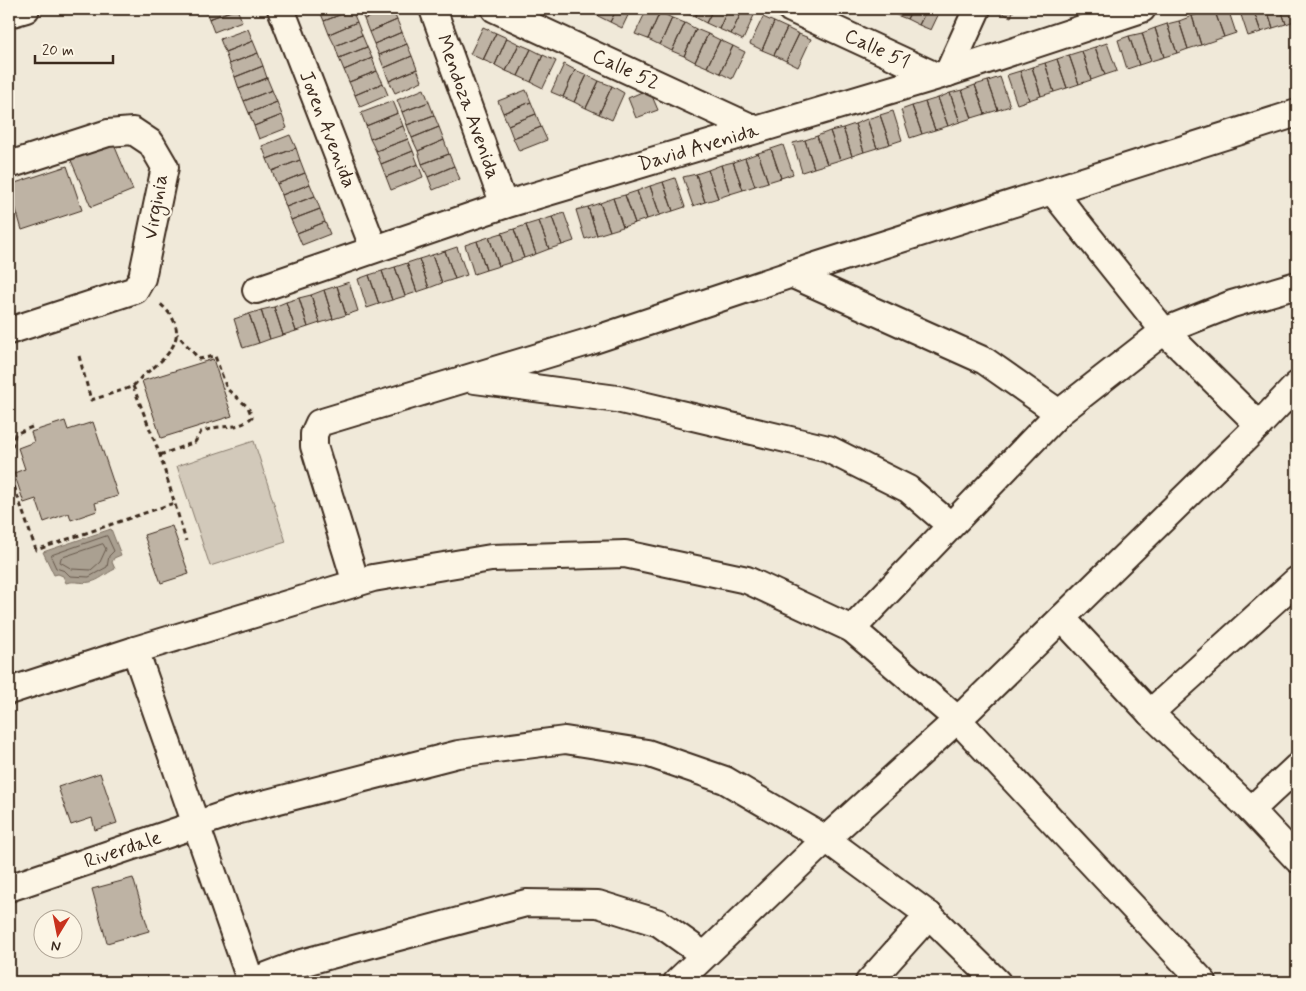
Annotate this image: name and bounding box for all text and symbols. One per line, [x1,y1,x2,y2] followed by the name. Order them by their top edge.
[840,22,914,76] street label: Calle 51
[430,31,507,183] street label: Mendoza Avenida
[35,32,112,64] scale bar
[42,41,74,61] text: 20 m
[588,42,664,96] street label: Calle 52
[293,67,363,192] street label: Joven Avenida
[635,116,763,178] street label: David Avenida
[137,172,176,242] street label: Virginia
[80,824,165,875] street label: Riverdale
[32,908,82,958] north arrow
[50,936,62,955] text: N

